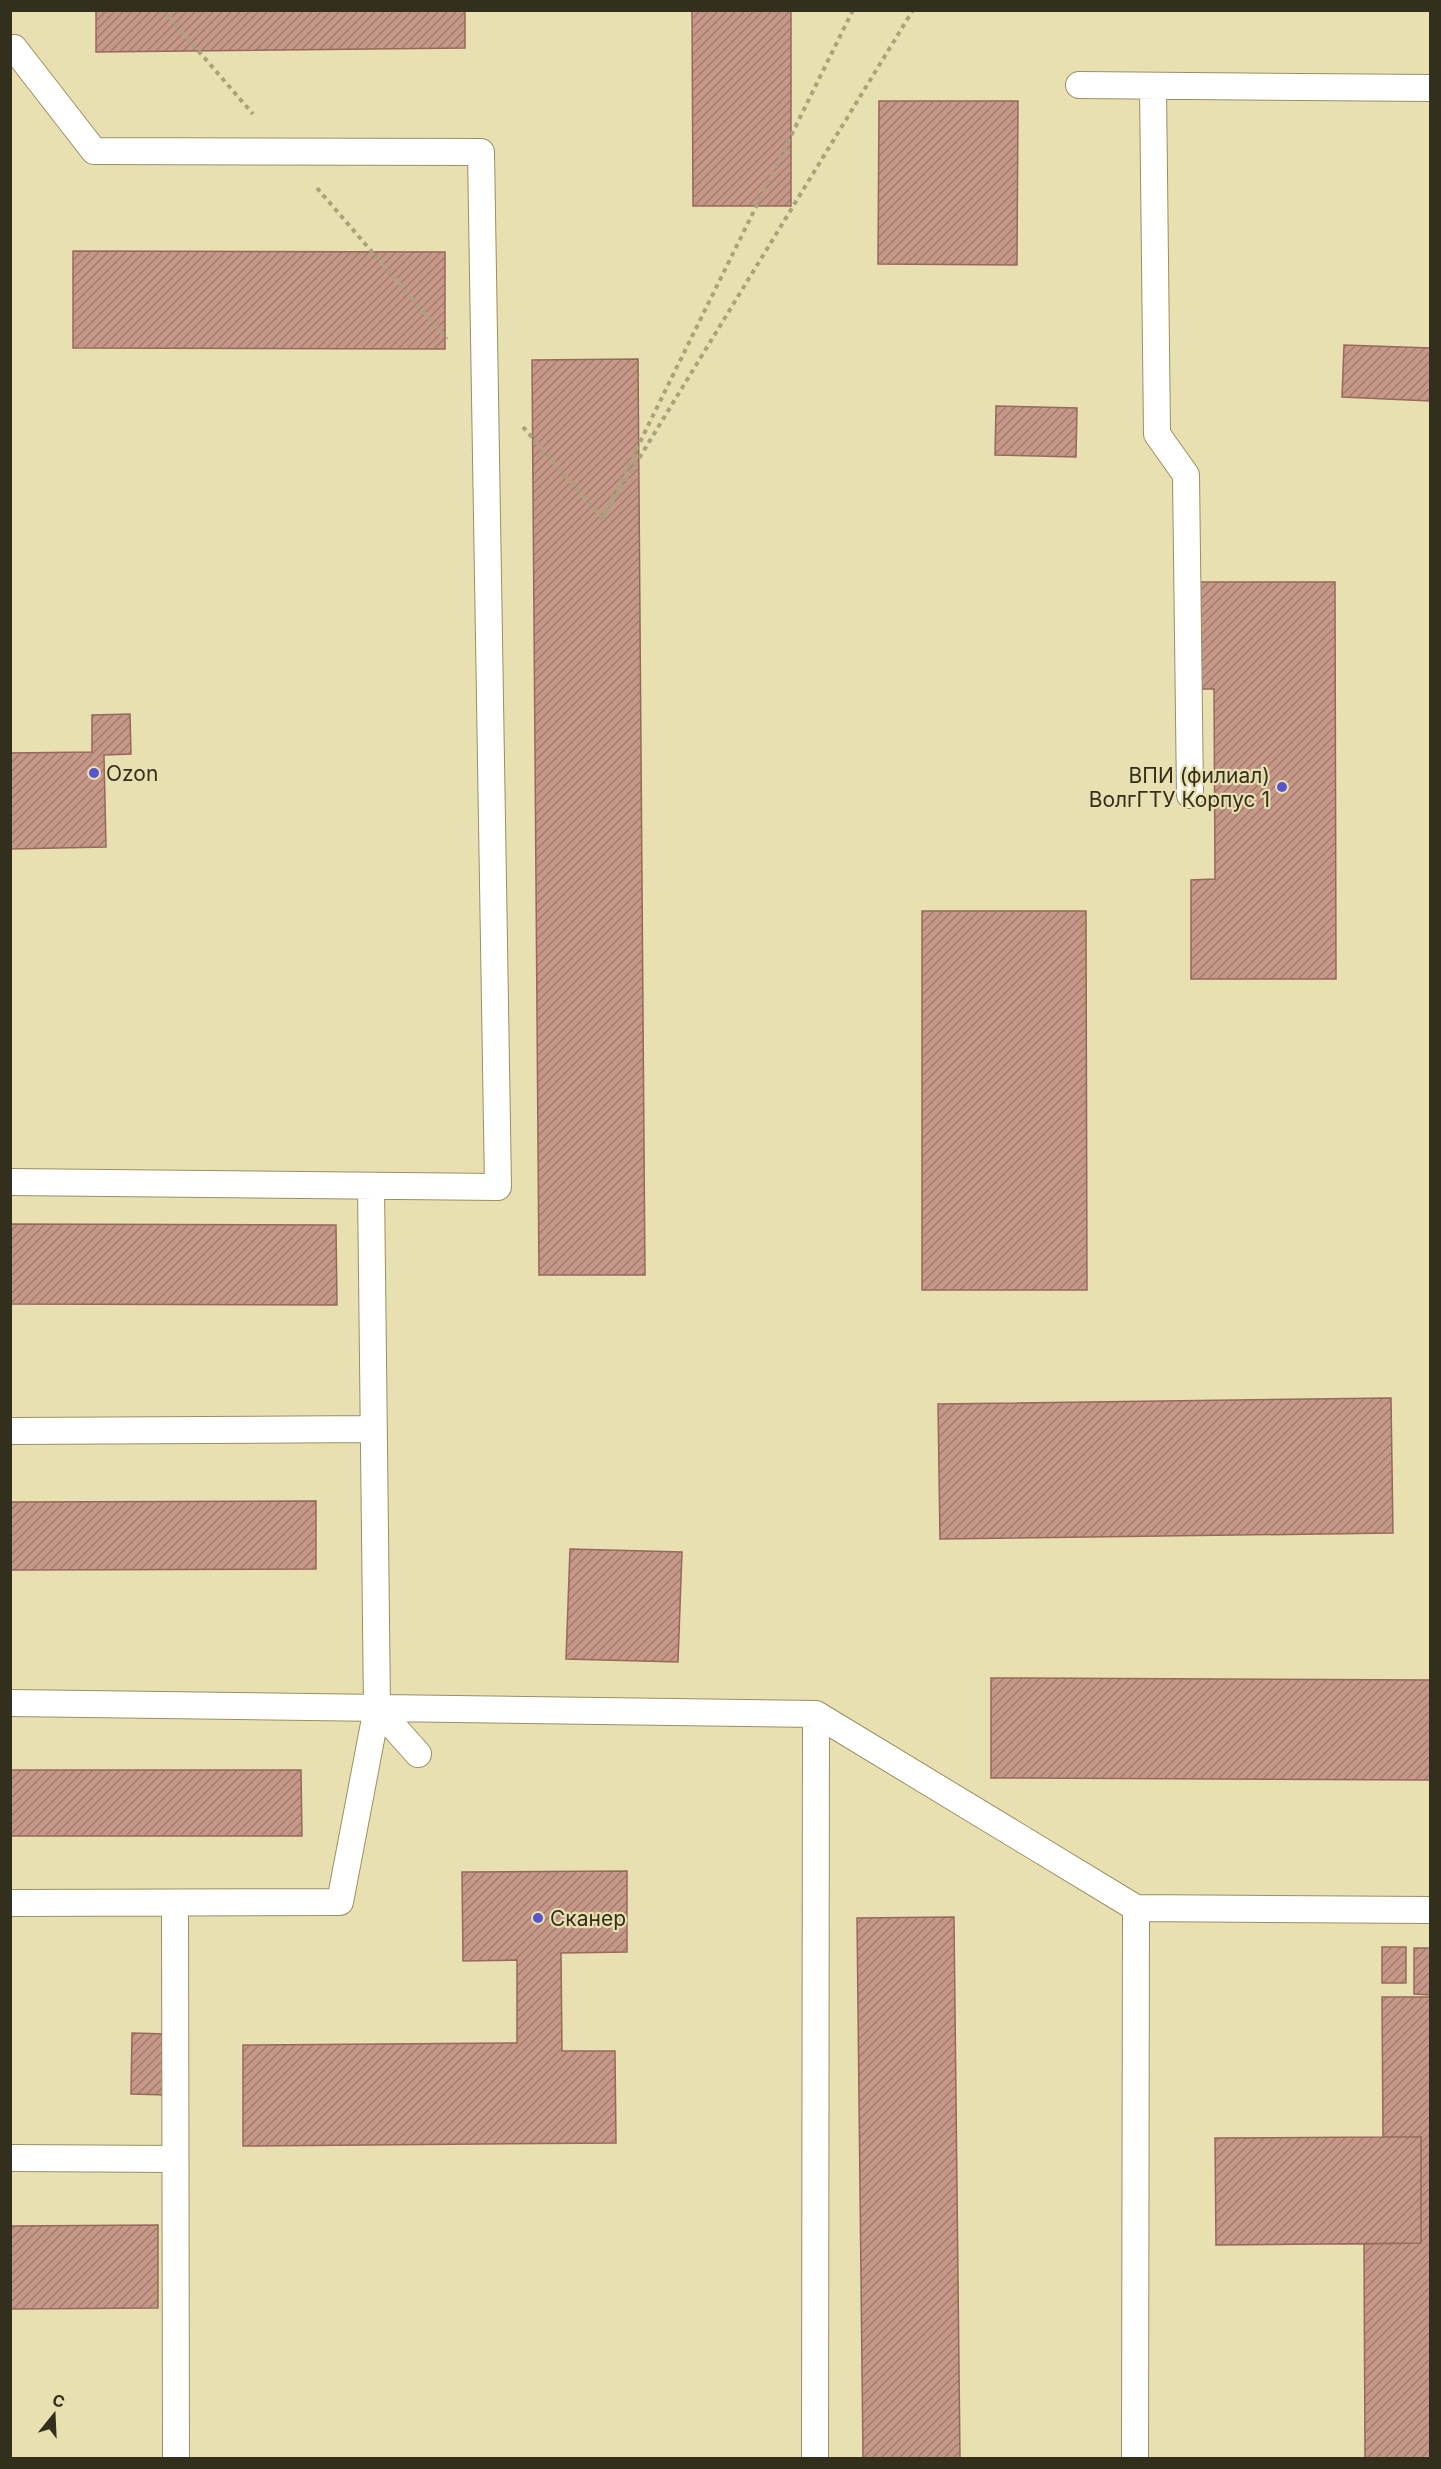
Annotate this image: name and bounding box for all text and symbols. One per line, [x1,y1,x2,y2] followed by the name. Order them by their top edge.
[106,761,158,786] place label: Ozon
[1089,763,1270,812] place label: ВПИ (филиал) ВолгГТУ Корпус 1
[87,766,101,780] marker: Ozon
[1275,780,1289,794] marker: ВПИ (филиал) ВолгГТУ Корпус 1
[550,1906,626,1931] place label: Сканер
[531,1911,545,1925] marker: Сканер
[24,2385,84,2445] north arrow
[50,2389,68,2412] text: С

